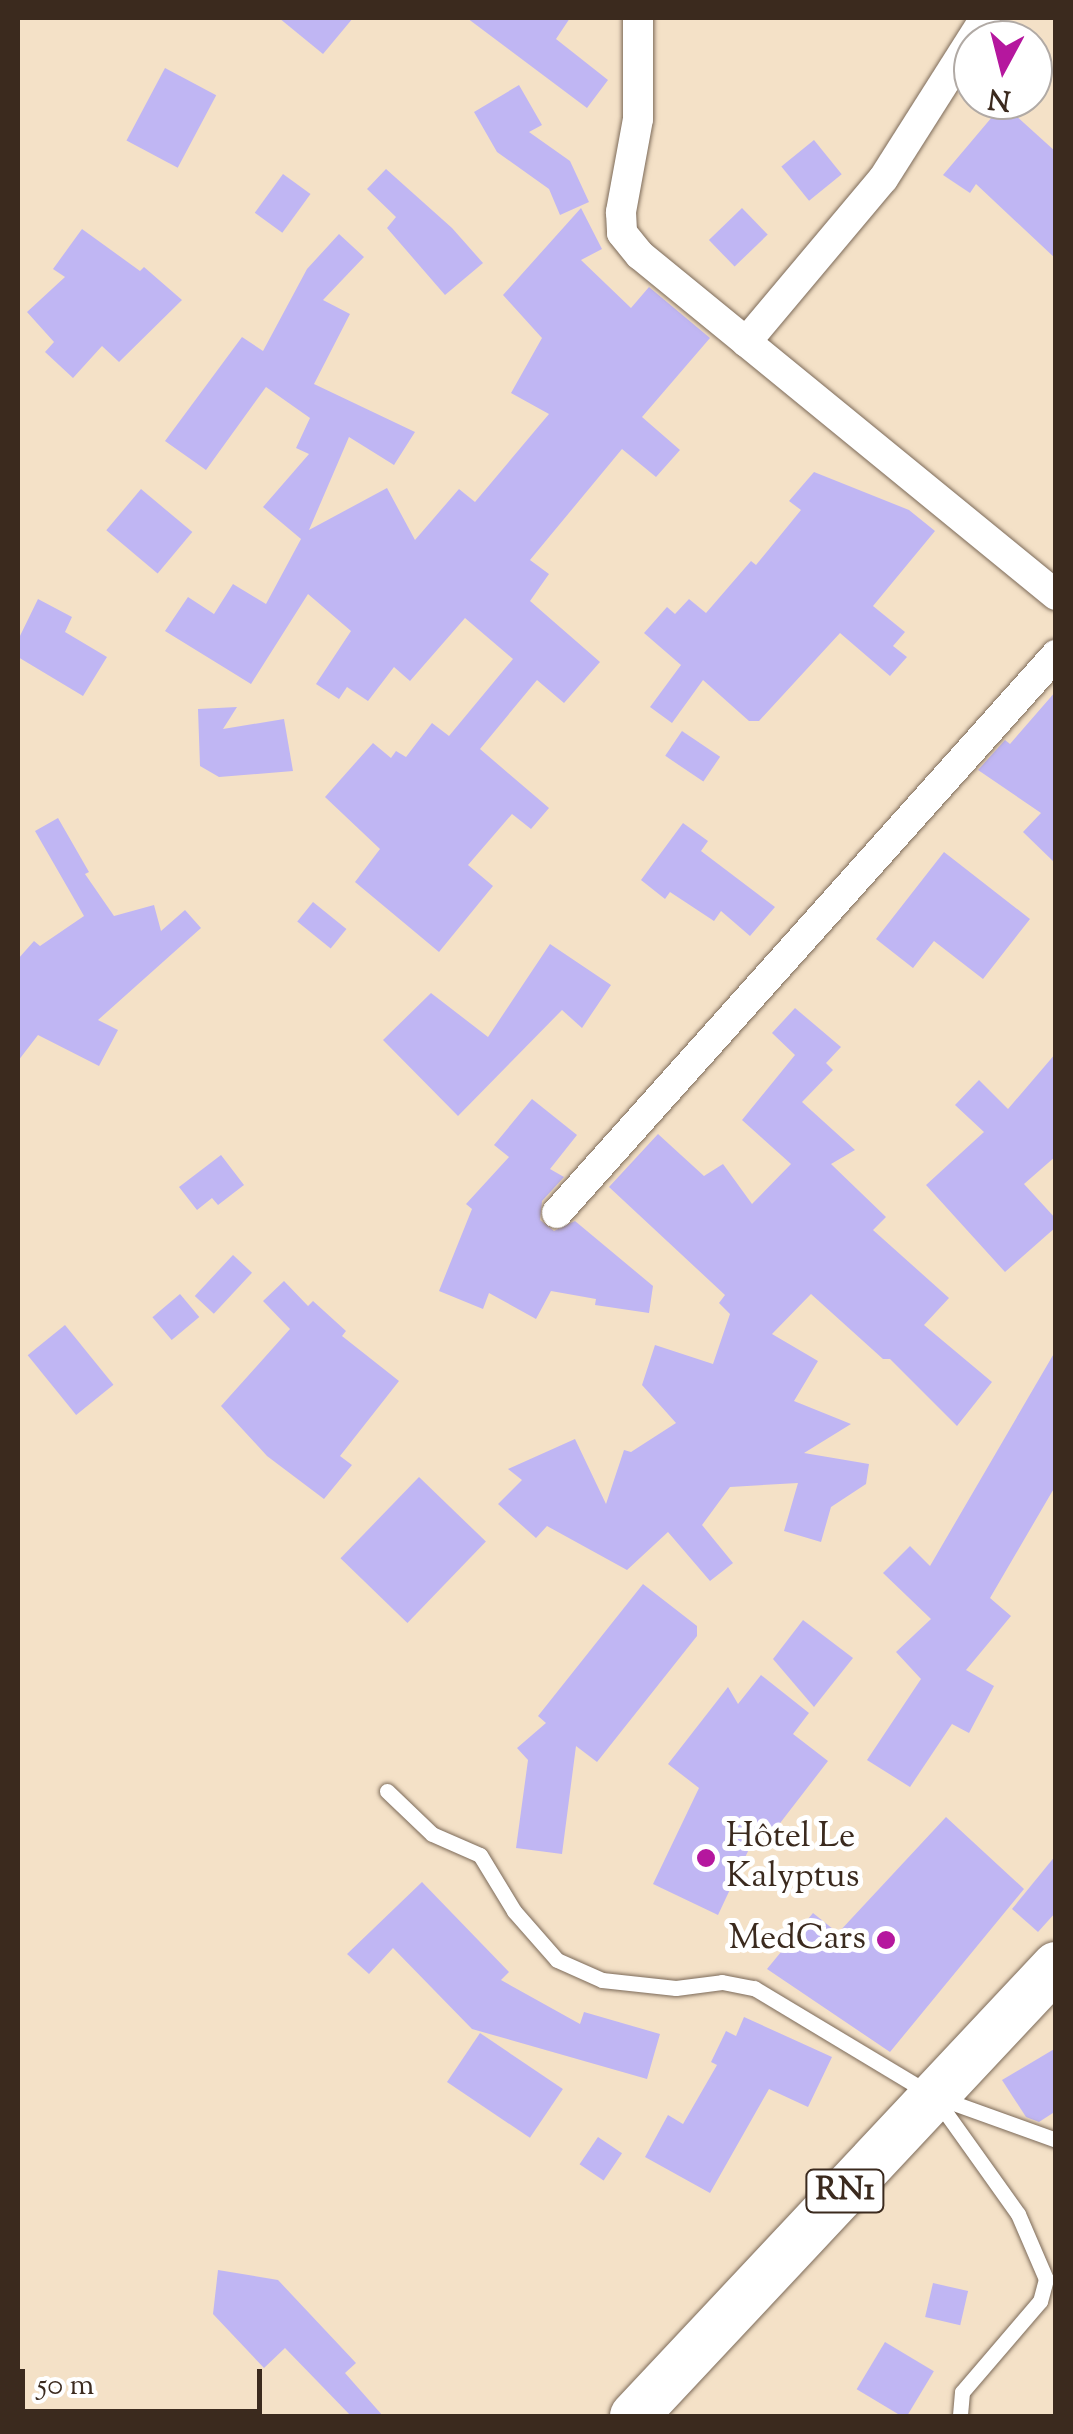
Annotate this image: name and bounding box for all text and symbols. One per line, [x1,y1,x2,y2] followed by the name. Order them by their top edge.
[953,20,1053,120] north arrow
[986,77,1013,119] text: N
[726,1817,859,1899] place label: Hôtel Le Kalyptus
[695,1847,717,1869] marker: Hôtel Le Kalyptus
[728,1919,866,1961] place label: MedCars
[875,1929,897,1951] marker: MedCars
[805,2164,885,2218] road number: RN1
[25,2349,268,2411] scale bar
[37,2365,94,2408] text: 50 m

